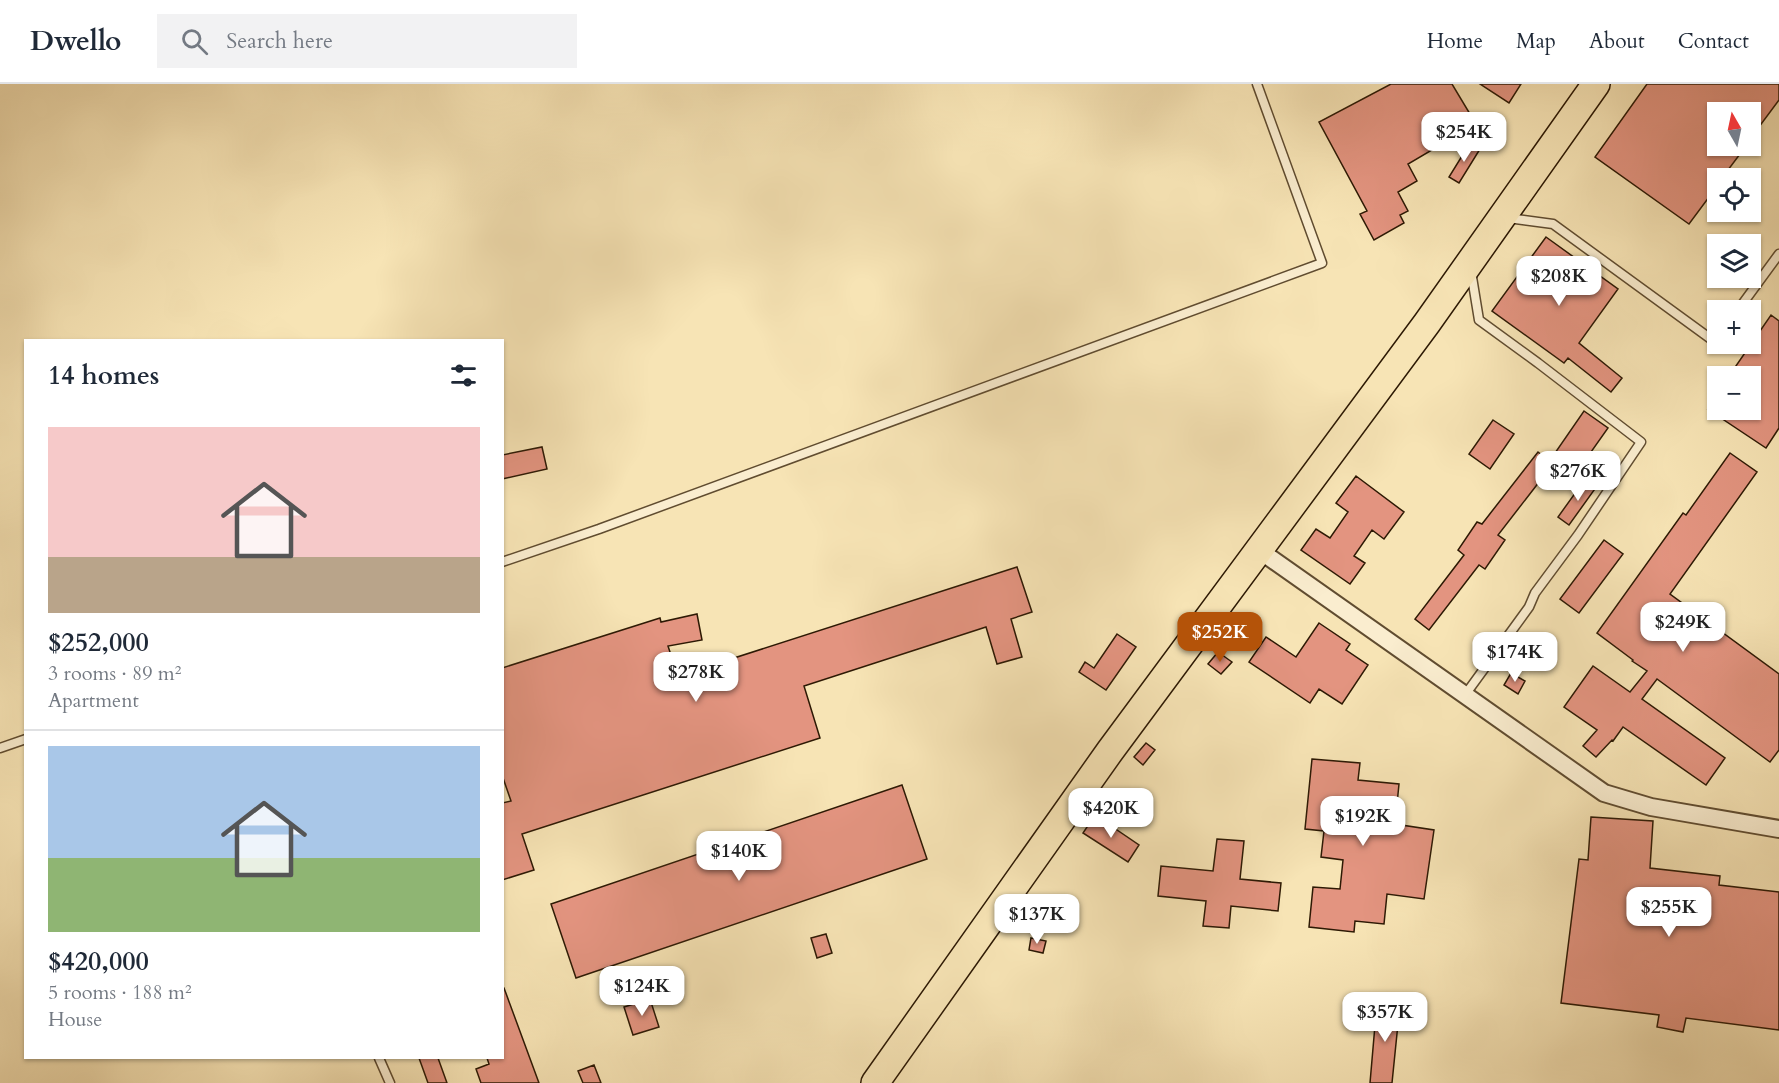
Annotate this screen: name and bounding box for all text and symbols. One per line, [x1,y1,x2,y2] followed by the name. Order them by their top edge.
[157,14,577,68] search box
[30,22,121,60] text: Dwello
[178,25,211,58] icon: search
[226,26,333,56] text: Search here
[1427,27,1483,56] text: Home
[1516,27,1556,56] text: Map
[1589,27,1645,56] text: About
[1678,27,1749,56] text: Contact
[1707,102,1761,156] north arrow
[1707,102,1761,420] map controls
[1422,112,1506,163] pin: $254K
[1435,118,1493,145] text: $254K
[1707,168,1761,222] button: locate
[1707,234,1761,288] button: layers
[1517,256,1601,307] pin: $208K
[1530,262,1588,289] text: $208K
[1707,300,1761,354] button: +
[48,358,159,393] text: 14 homes
[447,359,480,392] icon: filters
[1707,366,1761,420] button: −
[1536,451,1620,502] pin: $276K
[1549,457,1607,484] text: $276K
[210,466,318,574] icon: home
[1641,602,1725,653] pin: $249K
[1654,608,1712,635] text: $249K
[1178,612,1262,663] pin: $252K
[1191,618,1249,645] text: $252K
[48,625,149,660] text: $252,000
[1473,632,1557,683] pin: $174K
[1486,638,1544,665] text: $174K
[654,652,738,703] pin: $278K
[667,658,725,685] text: $278K
[48,660,181,687] text: 3 rooms · 89 m²
[48,687,139,714] text: Apartment
[210,785,318,893] icon: home
[1069,788,1153,839] pin: $420K
[1082,794,1140,821] text: $420K
[1321,796,1405,847] pin: $192K
[1334,802,1392,829] text: $192K
[697,831,781,882] pin: $140K
[710,837,768,864] text: $140K
[1627,887,1711,938] pin: $255K
[1640,893,1698,920] text: $255K
[995,894,1079,945] pin: $137K
[1008,900,1066,927] text: $137K
[48,944,149,979] text: $420,000
[600,966,684,1017] pin: $124K
[613,972,671,999] text: $124K
[48,979,192,1006] text: 5 rooms · 188 m²
[1343,992,1427,1043] pin: $357K
[1356,998,1414,1025] text: $357K
[48,1006,102,1033] text: House

